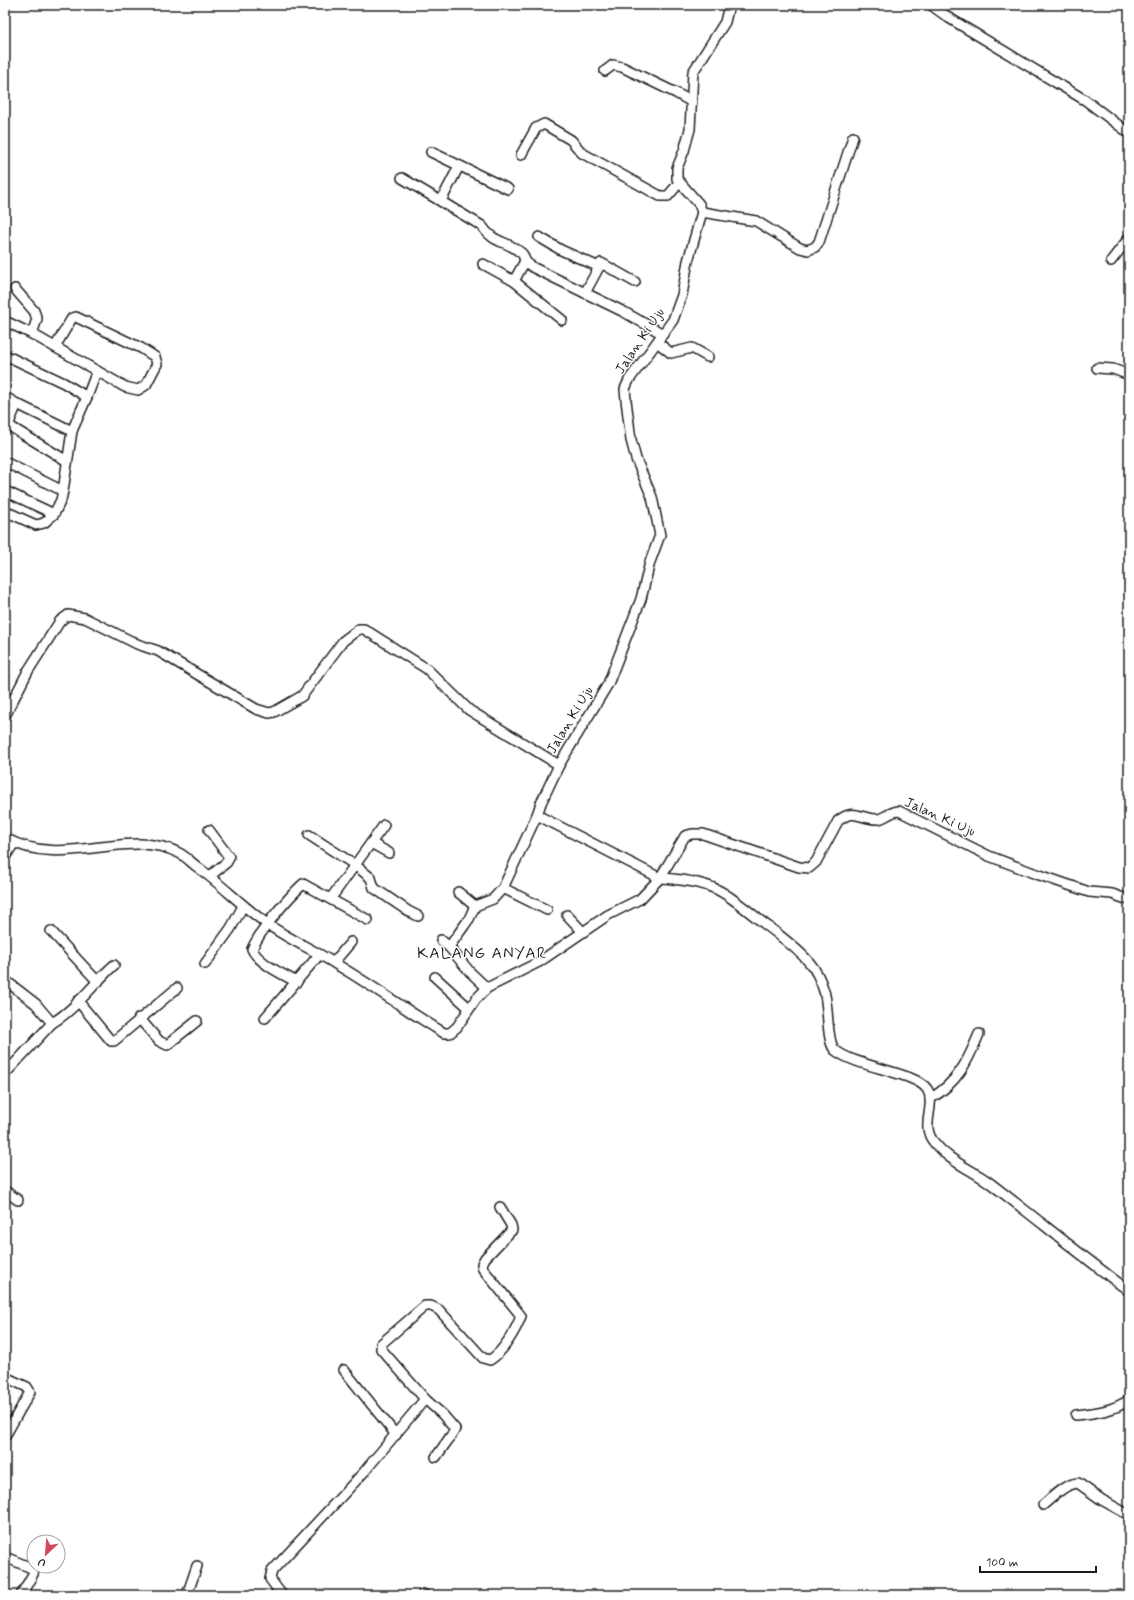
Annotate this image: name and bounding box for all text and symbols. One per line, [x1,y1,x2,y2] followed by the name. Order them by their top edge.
[611,304,669,377] street label: Jalan Ki Uju
[543,683,597,757] street label: Jalan Ki Uju
[902,793,978,841] street label: Jalan Ki Uju
[417,943,547,964] district label: KALANG ANYAR
[26,1534,66,1574] north arrow
[980,1548,1096,1574] scale bar
[36,1554,48,1570] text: U
[986,1555,1018,1571] text: 100 m

